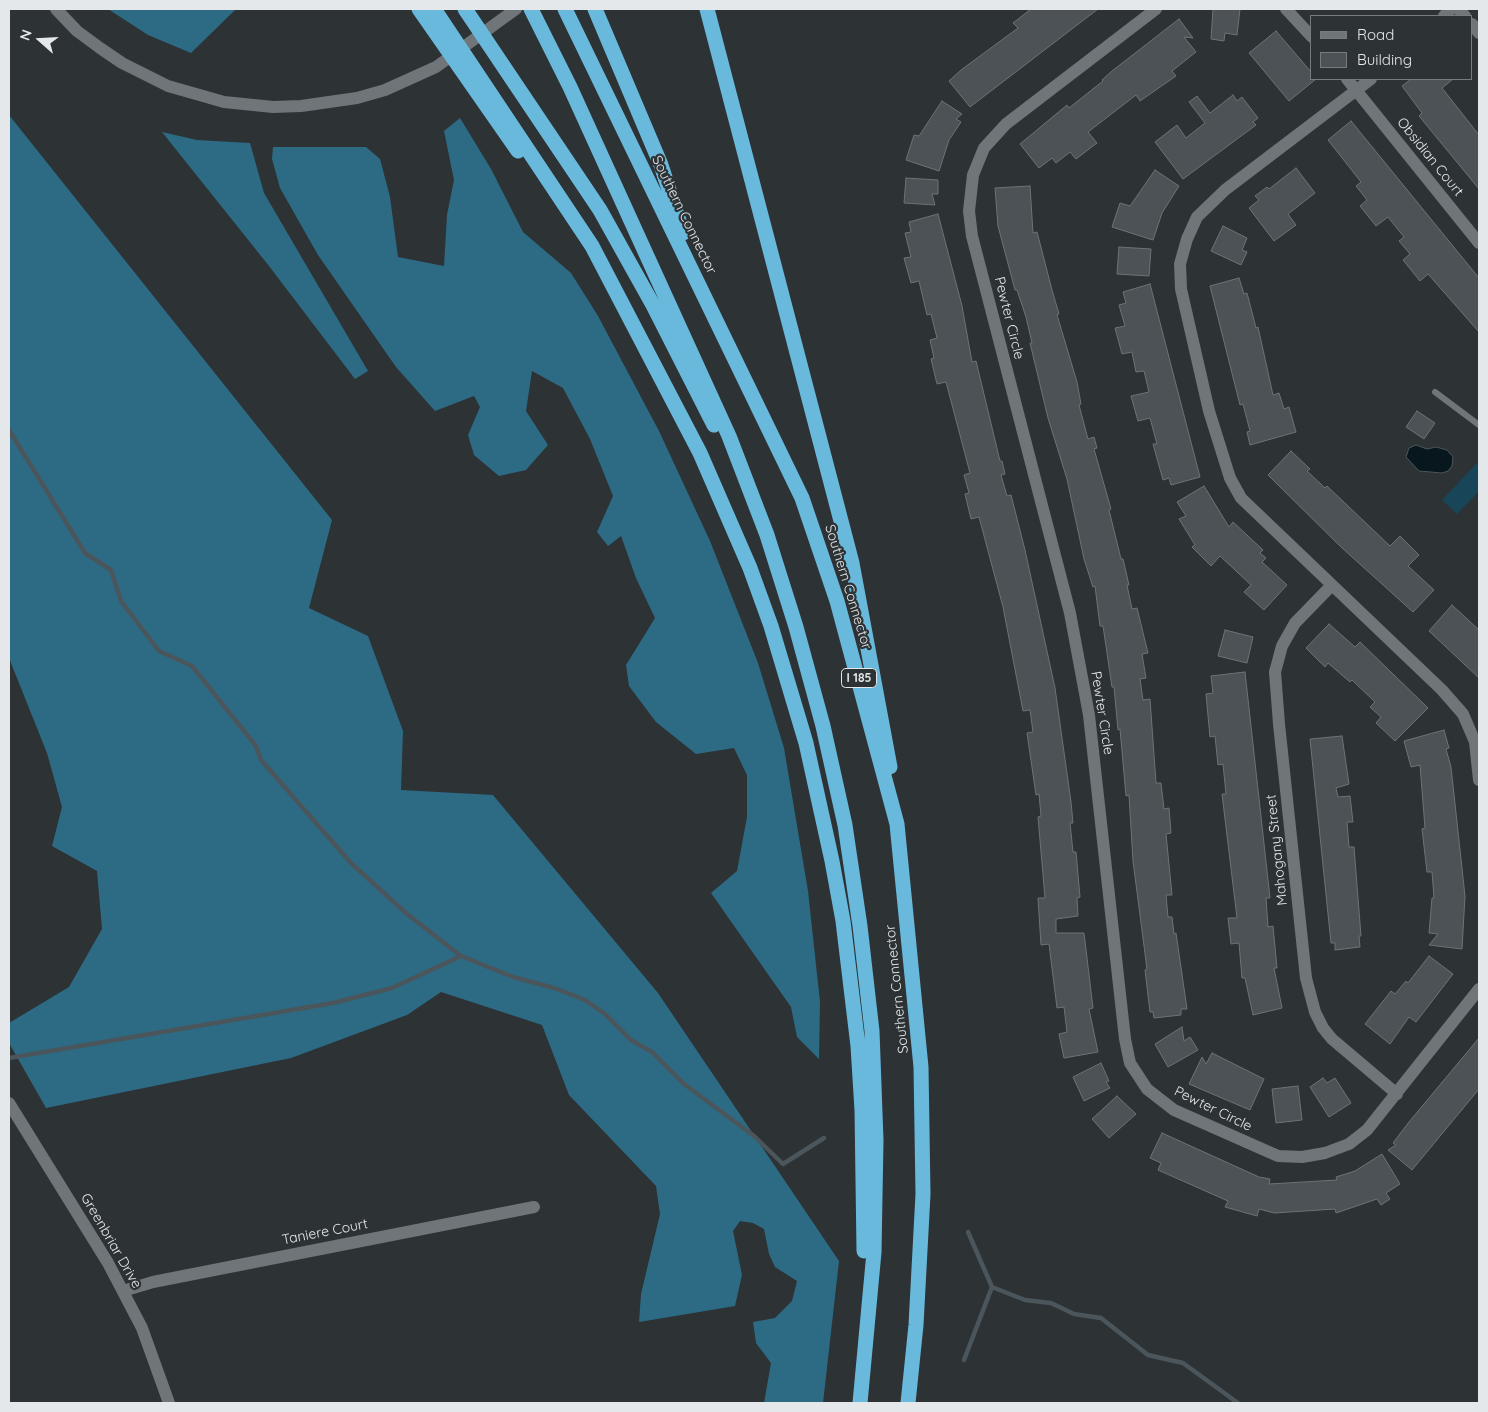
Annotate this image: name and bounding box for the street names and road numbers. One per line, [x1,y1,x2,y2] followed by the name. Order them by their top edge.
[1393,114,1467,200] street label: Obsidian Court
[648,153,720,277] street label: Southern Connector
[991,275,1027,361] street label: Pewter Circle
[821,523,875,651] street label: Southern Connector
[842,668,876,688] road number: I 185
[1087,670,1117,756] street label: Pewter Circle
[1263,794,1291,906] street label: Mahogany Street
[882,924,912,1054] street label: Southern Connector
[1171,1083,1255,1135] street label: Pewter Circle
[77,1190,145,1292] street label: Greenbriar Drive
[281,1215,369,1249] street label: Taniere Court

